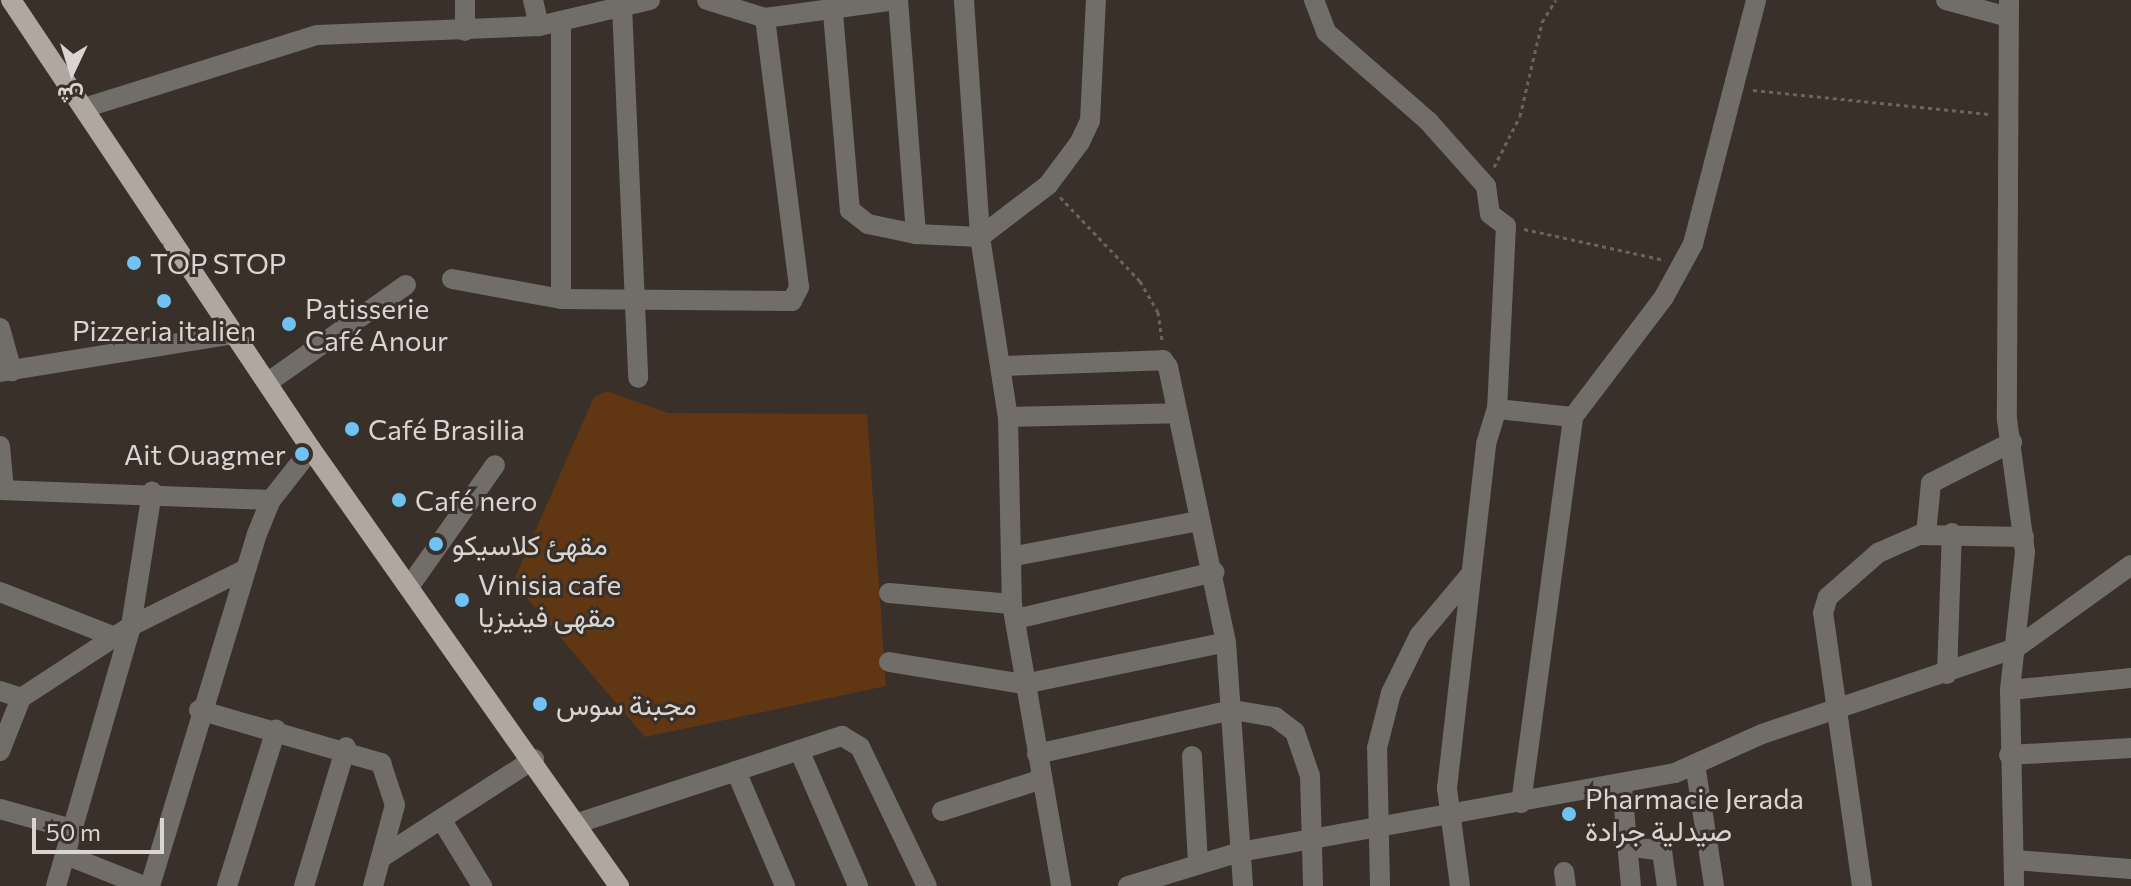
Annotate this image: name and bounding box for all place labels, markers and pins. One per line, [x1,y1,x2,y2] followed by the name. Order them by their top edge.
[150,246,286,280] place label: TOP STOP
[125,254,143,272] marker: TOP STOP
[305,291,448,357] place label: Patisserie Café Anour
[155,292,173,310] marker: Pizzeria italien
[72,313,256,347] place label: Pizzeria italien
[280,315,298,333] marker: Patisserie Café Anour
[368,412,525,446] place label: Café Brasilia
[343,420,361,438] marker: Café Brasilia
[124,437,286,471] place label: Ait Ouagmer
[293,445,311,463] marker: Ait Ouagmer
[415,483,538,517] place label: Café nero
[390,491,408,509] marker: Café nero
[452,527,608,561] place label: مقهئ كلاسيكو
[427,535,445,553] marker: مقهئ كلاسيكو
[478,567,621,633] place label: Vinisia cafe مقهى فينيزيا
[453,591,471,609] marker: Vinisia cafe مقهى فينيزيا
[556,687,697,721] place label: مجبنة سوس
[531,695,549,713] marker: مجبنة سوس
[1585,781,1804,847] place label: Pharmacie Jerada صيدلية جرادة
[1560,805,1578,823] marker: Pharmacie Jerada صيدلية جرادة

